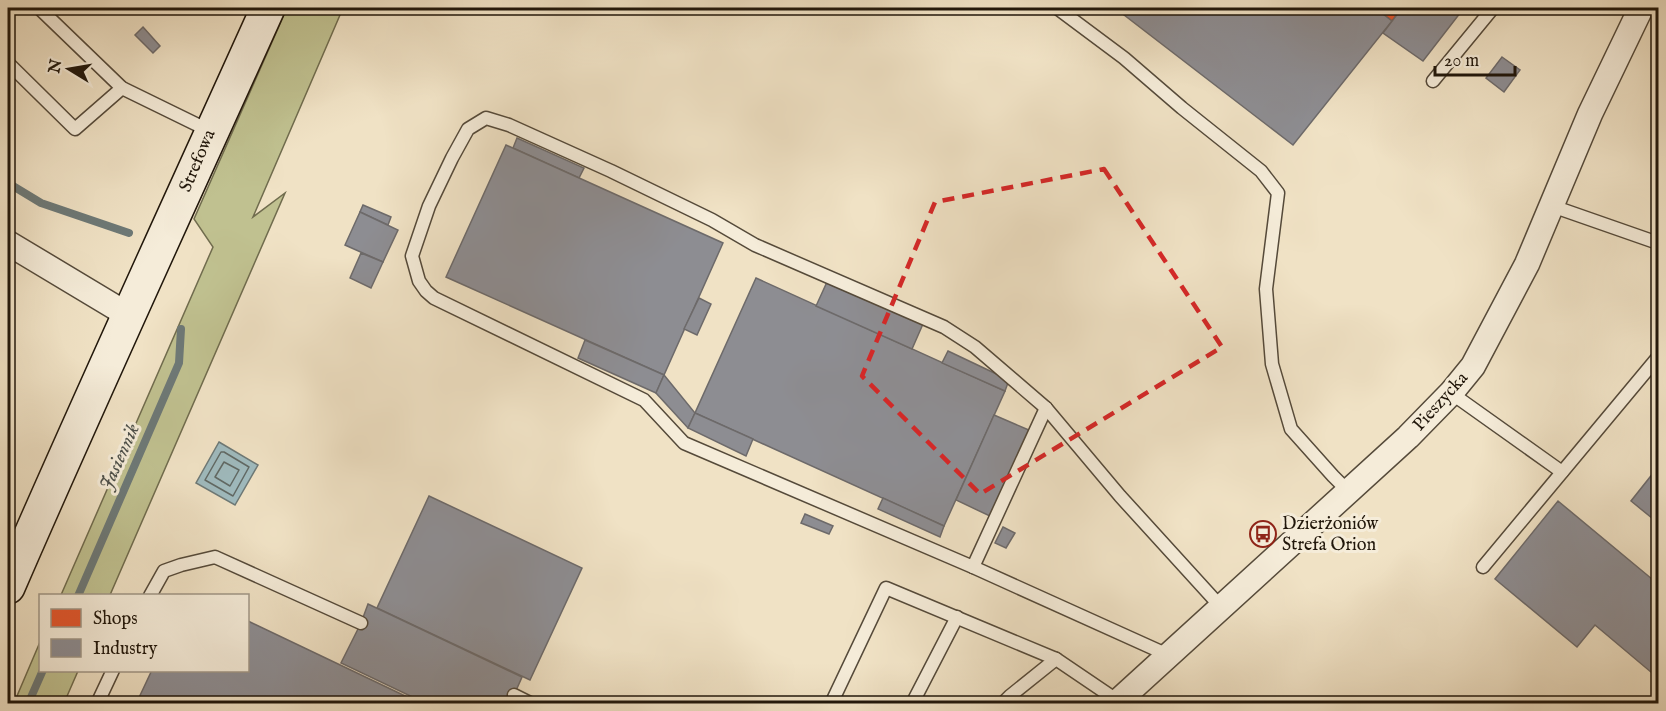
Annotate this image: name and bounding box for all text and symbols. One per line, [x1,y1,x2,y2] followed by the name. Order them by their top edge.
[39,39,99,99] north arrow
[1435,39,1514,77] scale bar
[1444,50,1479,73] text: 20 m
[45,58,67,76] text: N
[175,126,222,196] street label: Strefowa
[1408,367,1474,436] street label: Pieszycka
[94,420,146,494] water label: Jasiennik
[1282,513,1379,557] place label: Dzierżoniów Strefa Orion
[1248,519,1278,549] bus stop icon: Dzierżoniów Strefa Orion
[39,594,249,672] legend
[93,608,138,631] text: Shops
[93,638,157,661] text: Industry

